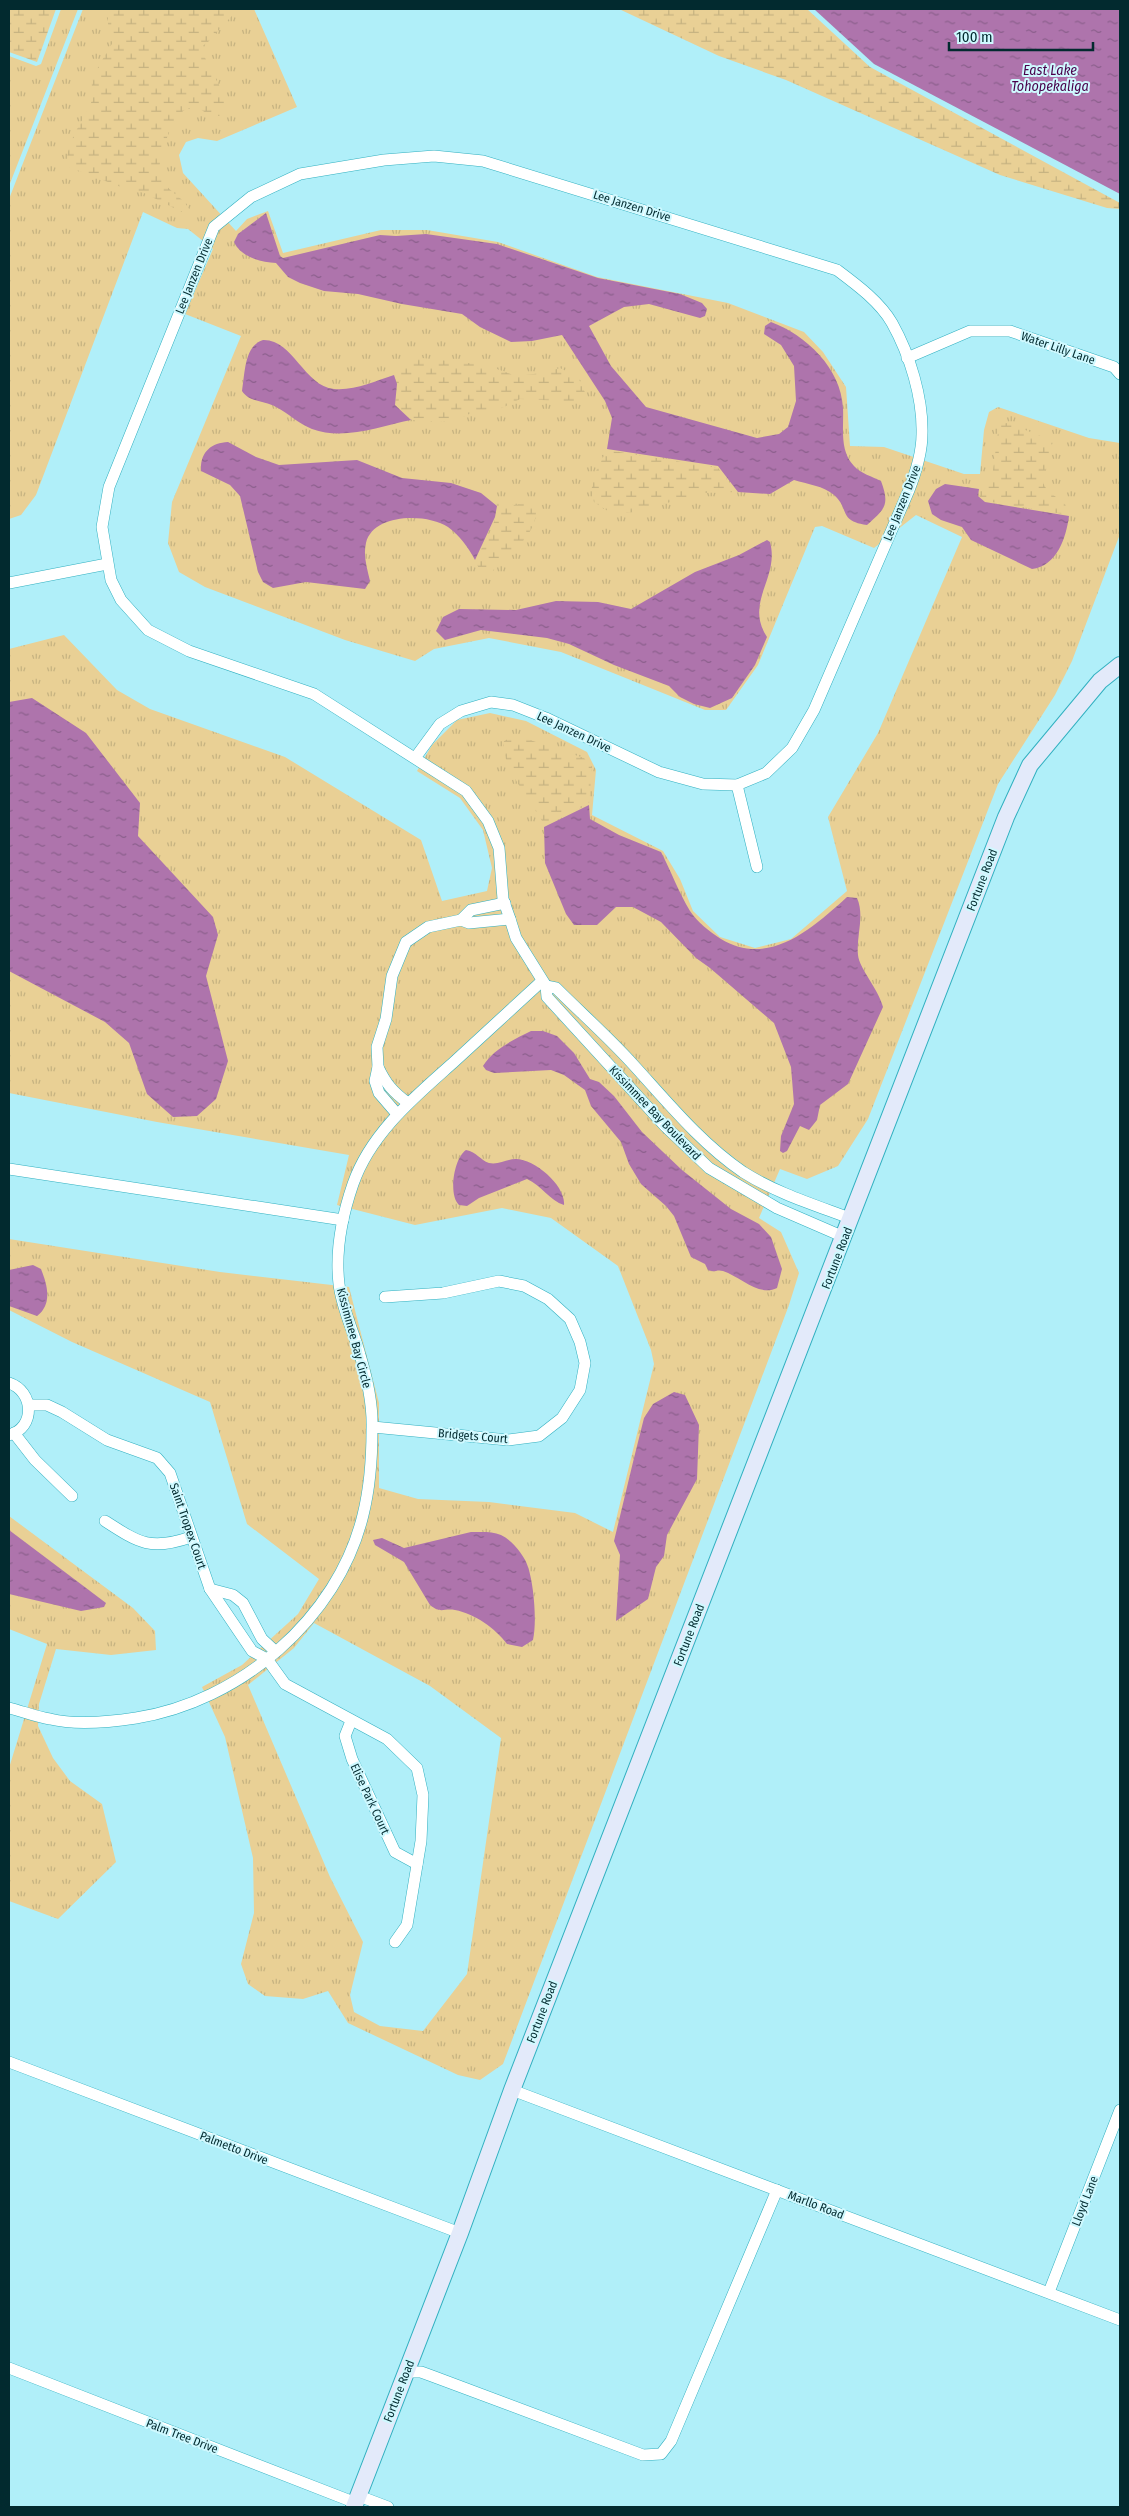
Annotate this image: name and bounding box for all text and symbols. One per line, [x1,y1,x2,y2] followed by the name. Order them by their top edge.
[949,20,1093,52] scale bar
[956,28,993,46] text: 100 m
[1011,62,1089,95] water label: East Lake Tohopekaliga
[592,188,673,224] street label: Lee Janzen Drive
[172,236,216,316] street label: Lee Janzen Drive
[1019,329,1097,367] street label: Water Lilly Lane
[880,463,924,543] street label: Lee Janzen Drive
[535,709,613,755] street label: Lee Janzen Drive
[964,847,1000,913] street label: Fortune Road
[606,1063,704,1163] street label: Kissimmee Bay Boulevard
[819,1225,855,1291] street label: Fortune Road
[334,1286,374,1390] street label: Kissimmee Bay Circle
[438,1426,509,1446] street label: Bridgets Court
[167,1481,209,1571] street label: Saint Tropex Court
[671,1602,707,1668] street label: Fortune Road
[348,1761,392,1837] street label: Elise Park Court
[524,1979,560,2045] street label: Fortune Road
[198,2129,270,2167] street label: Palmetto Drive
[1069,2174,1101,2228] street label: Lloyd Lane
[786,2188,846,2222] street label: Marllo Road
[381,2358,417,2424] street label: Fortune Road
[144,2416,220,2456] street label: Palm Tree Drive

